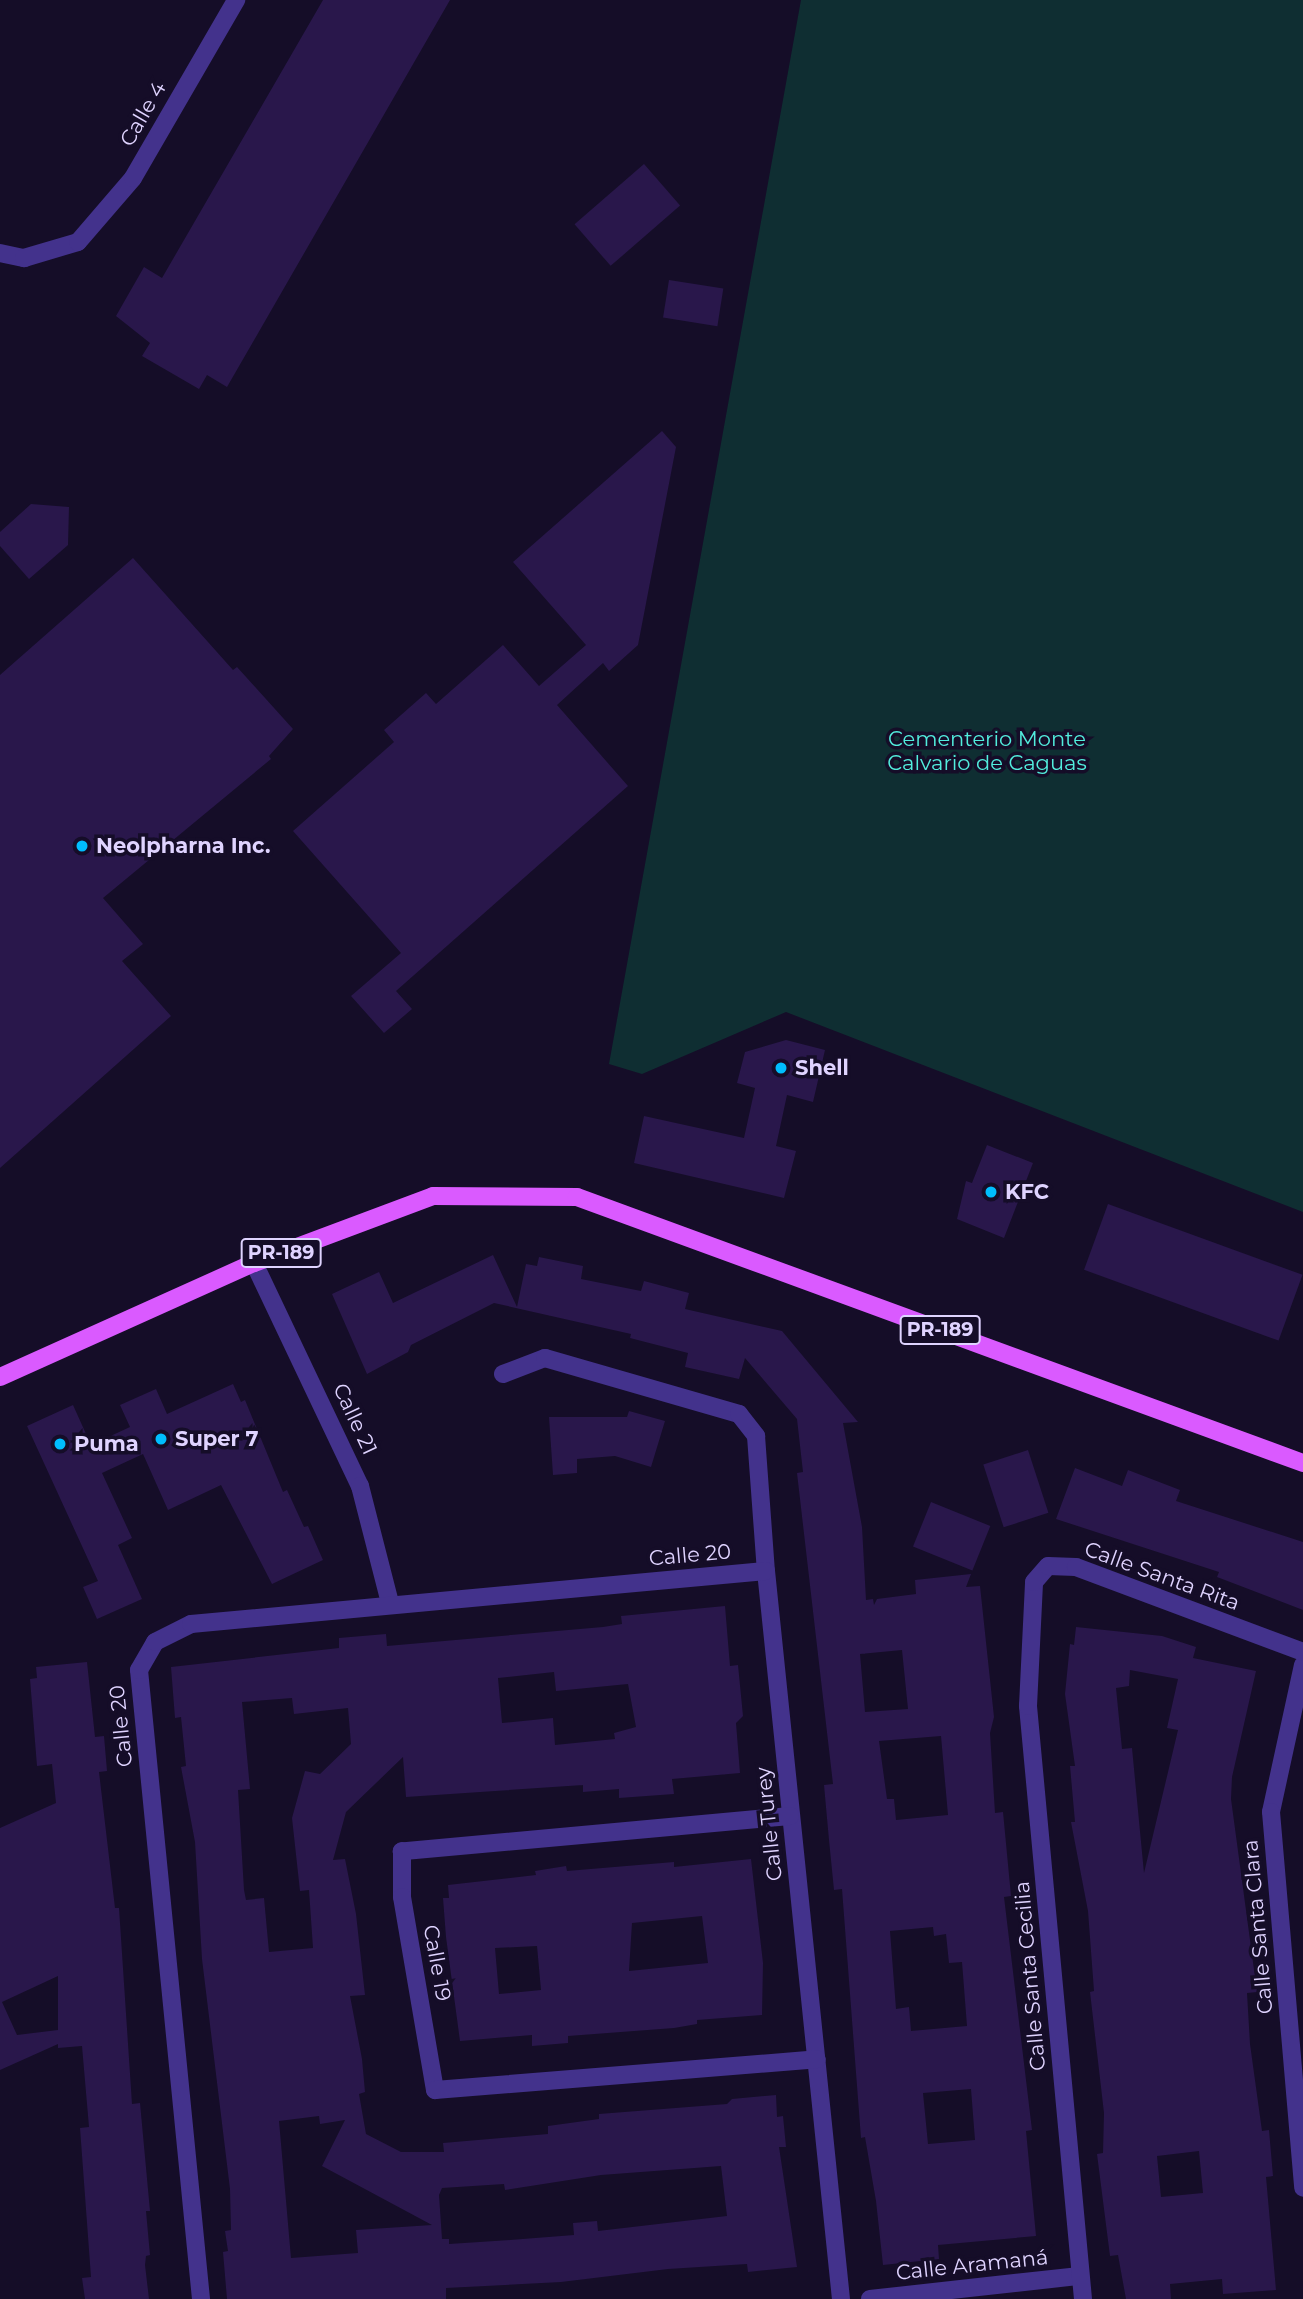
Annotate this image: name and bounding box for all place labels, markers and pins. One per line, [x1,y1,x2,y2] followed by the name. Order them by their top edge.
[96,833,270,859] place label: Neolpharna Inc.
[74,838,90,854] marker: Neolpharna Inc.
[795,1055,849,1081] place label: Shell
[773,1060,789,1076] marker: Shell
[1005,1179,1049,1205] place label: KFC
[983,1184,999,1200] marker: KFC
[175,1426,259,1452] place label: Super 7
[74,1431,139,1457] place label: Puma
[153,1431,169,1447] marker: Super 7
[52,1436,68,1452] marker: Puma

